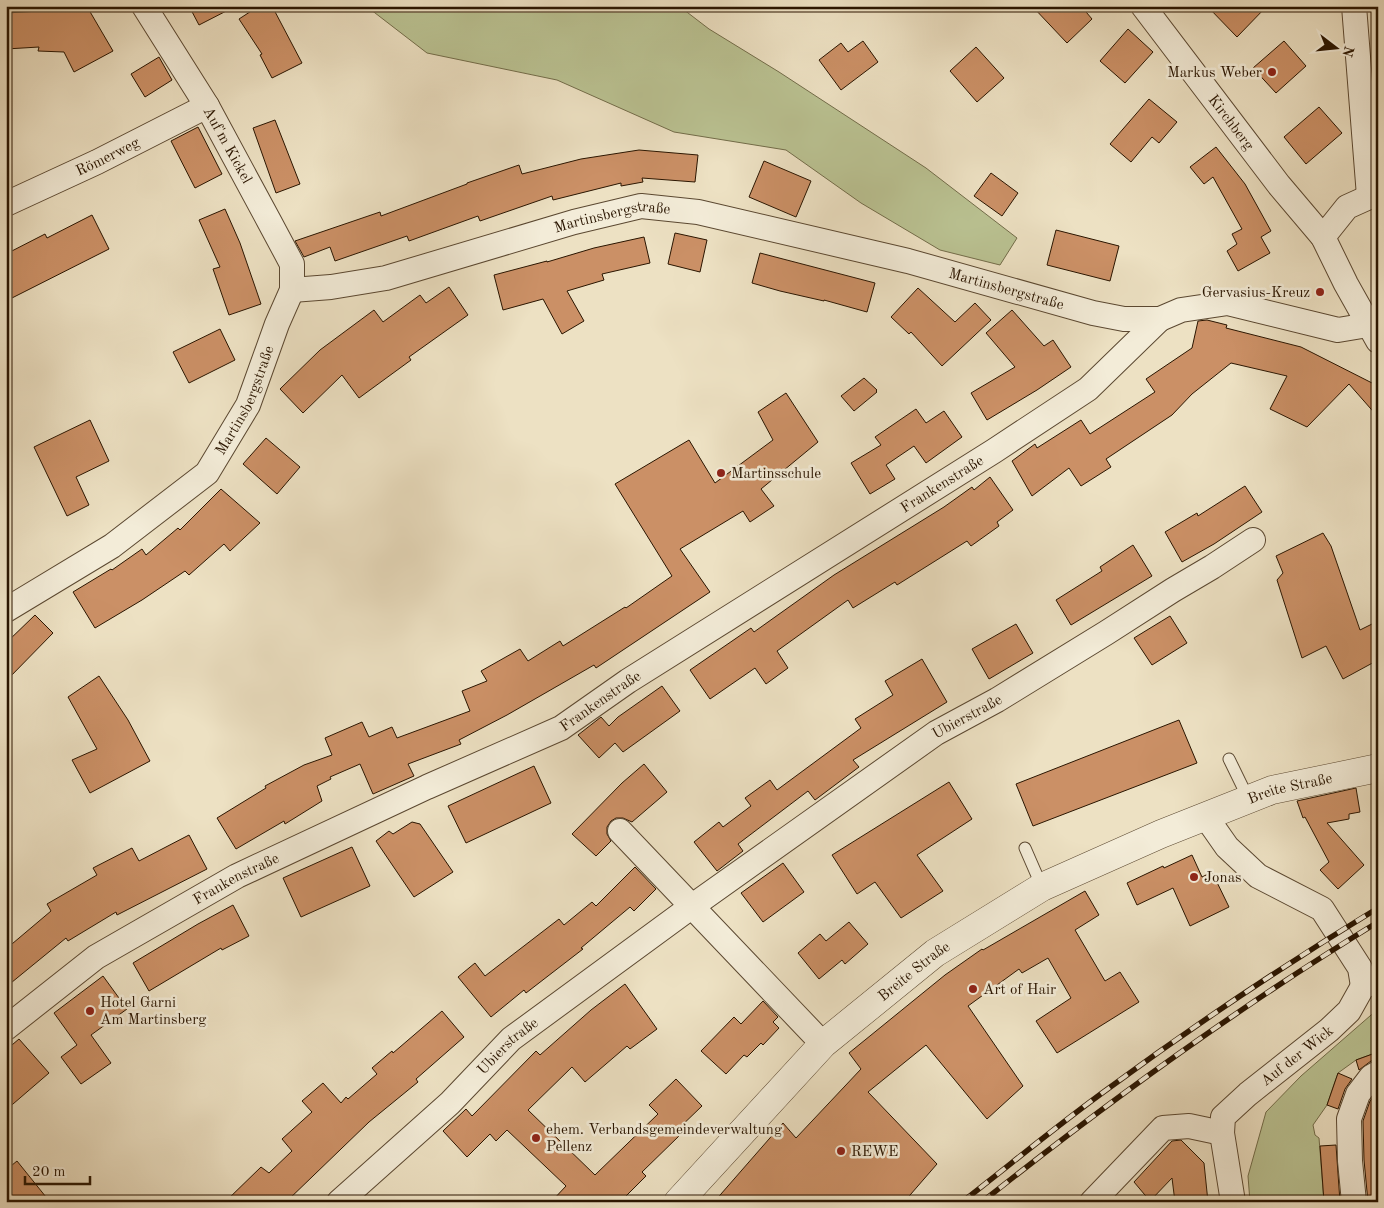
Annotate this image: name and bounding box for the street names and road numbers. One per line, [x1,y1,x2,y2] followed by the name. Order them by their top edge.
[1204,93,1256,154] street label: Kirchberg
[200,105,254,186] street label: Auf'm Kickel
[74,136,142,180] street label: Römerweg
[553,200,671,236] street label: Martinsbergstraße
[947,267,1065,313] street label: Martinsbergstraße
[214,344,278,458] street label: Martinsbergstraße
[899,453,987,517] street label: Frankenstraße
[558,669,644,735] street label: Frankenstraße
[930,693,1005,742] street label: Ubierstraße
[1246,772,1334,808] street label: Breite Straße
[191,851,282,909] street label: Frankenstraße
[876,940,953,1005] street label: Breite Straße
[475,1016,542,1078] street label: Ubierstraße
[1259,1024,1337,1090] street label: Auf der Wick

